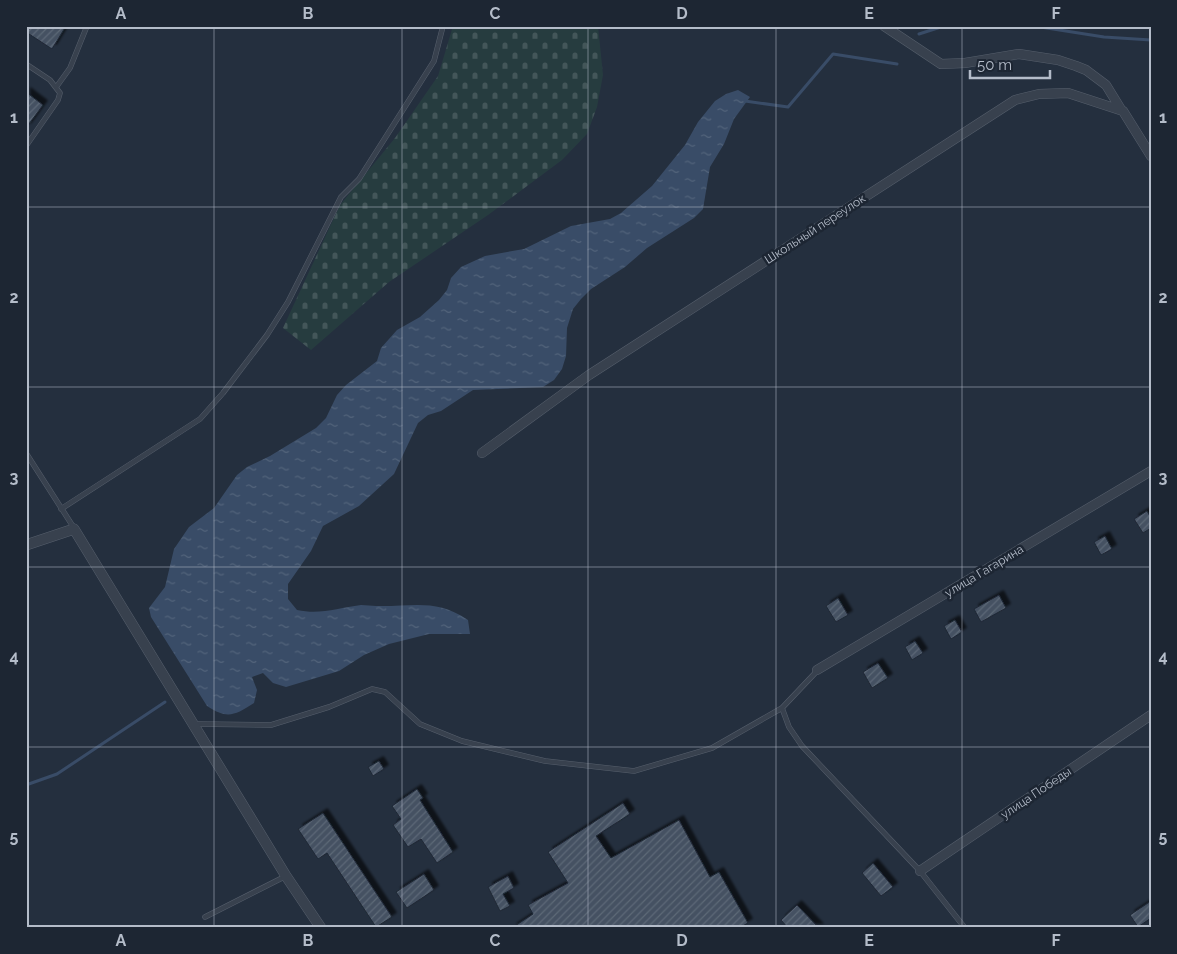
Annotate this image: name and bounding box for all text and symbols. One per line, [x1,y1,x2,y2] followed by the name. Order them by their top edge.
[116,4,127,23] text: A
[303,4,314,23] text: B
[490,4,501,23] text: C
[676,4,688,23] text: D
[864,4,874,23] text: E
[1051,4,1061,23] text: F
[970,48,1050,80] scale bar
[977,56,1012,74] text: 50 m
[10,108,18,127] text: 1
[1159,108,1167,127] text: 1
[762,191,868,267] street label: Школьный переулок
[9,288,19,307] text: 2
[1158,288,1168,307] text: 2
[10,468,19,487] text: 3
[1159,468,1168,487] text: 3
[942,542,1026,600] street label: улица Гагарина
[9,647,19,666] text: 4
[1158,647,1168,666] text: 4
[998,764,1074,822] street label: улица Победы
[10,827,19,846] text: 5
[1159,827,1168,846] text: 5
[116,931,127,950] text: A
[303,931,314,950] text: B
[490,931,501,950] text: C
[676,931,688,950] text: D
[864,931,874,950] text: E
[1051,931,1061,950] text: F

